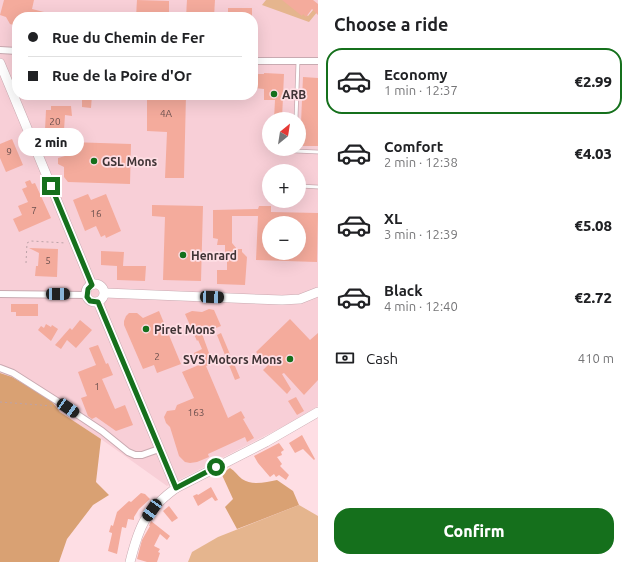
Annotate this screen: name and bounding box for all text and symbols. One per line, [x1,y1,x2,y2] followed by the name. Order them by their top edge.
[334,14,448,34] text: Choose a ride
[52,29,205,46] text: Rue du Chemin de Fer
[336,63,372,99] icon: car
[384,66,448,83] text: Economy
[52,67,192,84] text: Rue de la Poire d'Or
[574,73,612,90] text: €2.99
[384,83,458,97] text: 1 min · 12:37
[282,88,306,101] place label: ARB
[269,89,279,99] marker: ARB
[160,108,173,119] house number: 4A
[262,112,306,156] north arrow
[262,112,306,260] map controls
[49,116,61,127] house number: 20
[18,128,84,156] callout: 2 min
[34,135,68,149] text: 2 min
[336,135,372,171] icon: car
[384,138,443,155] text: Comfort
[574,145,612,162] text: €4.03
[6,146,12,157] house number: 9
[102,155,157,168] place label: GSL Mons
[384,155,458,169] text: 2 min · 12:38
[89,156,99,166] marker: GSL Mons
[262,164,306,208] button: +
[42,177,60,195] route end
[31,205,37,216] house number: 7
[336,207,372,243] icon: car
[90,208,102,219] house number: 16
[384,210,402,227] text: XL
[262,216,306,260] button: −
[574,217,612,234] text: €5.08
[384,227,458,241] text: 3 min · 12:39
[191,249,237,262] place label: Henrard
[178,250,188,260] marker: Henrard
[45,255,51,266] house number: 5
[336,279,372,315] icon: car
[384,282,423,299] text: Black
[46,288,70,300] car
[574,289,612,306] text: €2.72
[200,291,224,303] car
[384,299,458,313] text: 4 min · 12:40
[154,323,216,336] place label: Piret Mons
[141,324,151,334] marker: Piret Mons
[334,347,356,369] icon: cash
[366,350,398,367] text: Cash
[154,351,160,362] house number: 2
[578,351,614,365] text: 410 m
[183,353,282,366] place label: SVS Motors Mons
[285,354,295,364] marker: SVS Motors Mons
[94,381,100,392] house number: 1
[55,396,81,420] car
[188,407,204,418] house number: 163
[207,458,225,476] route start
[140,497,164,523] car
[334,508,614,554] button: Confirm

